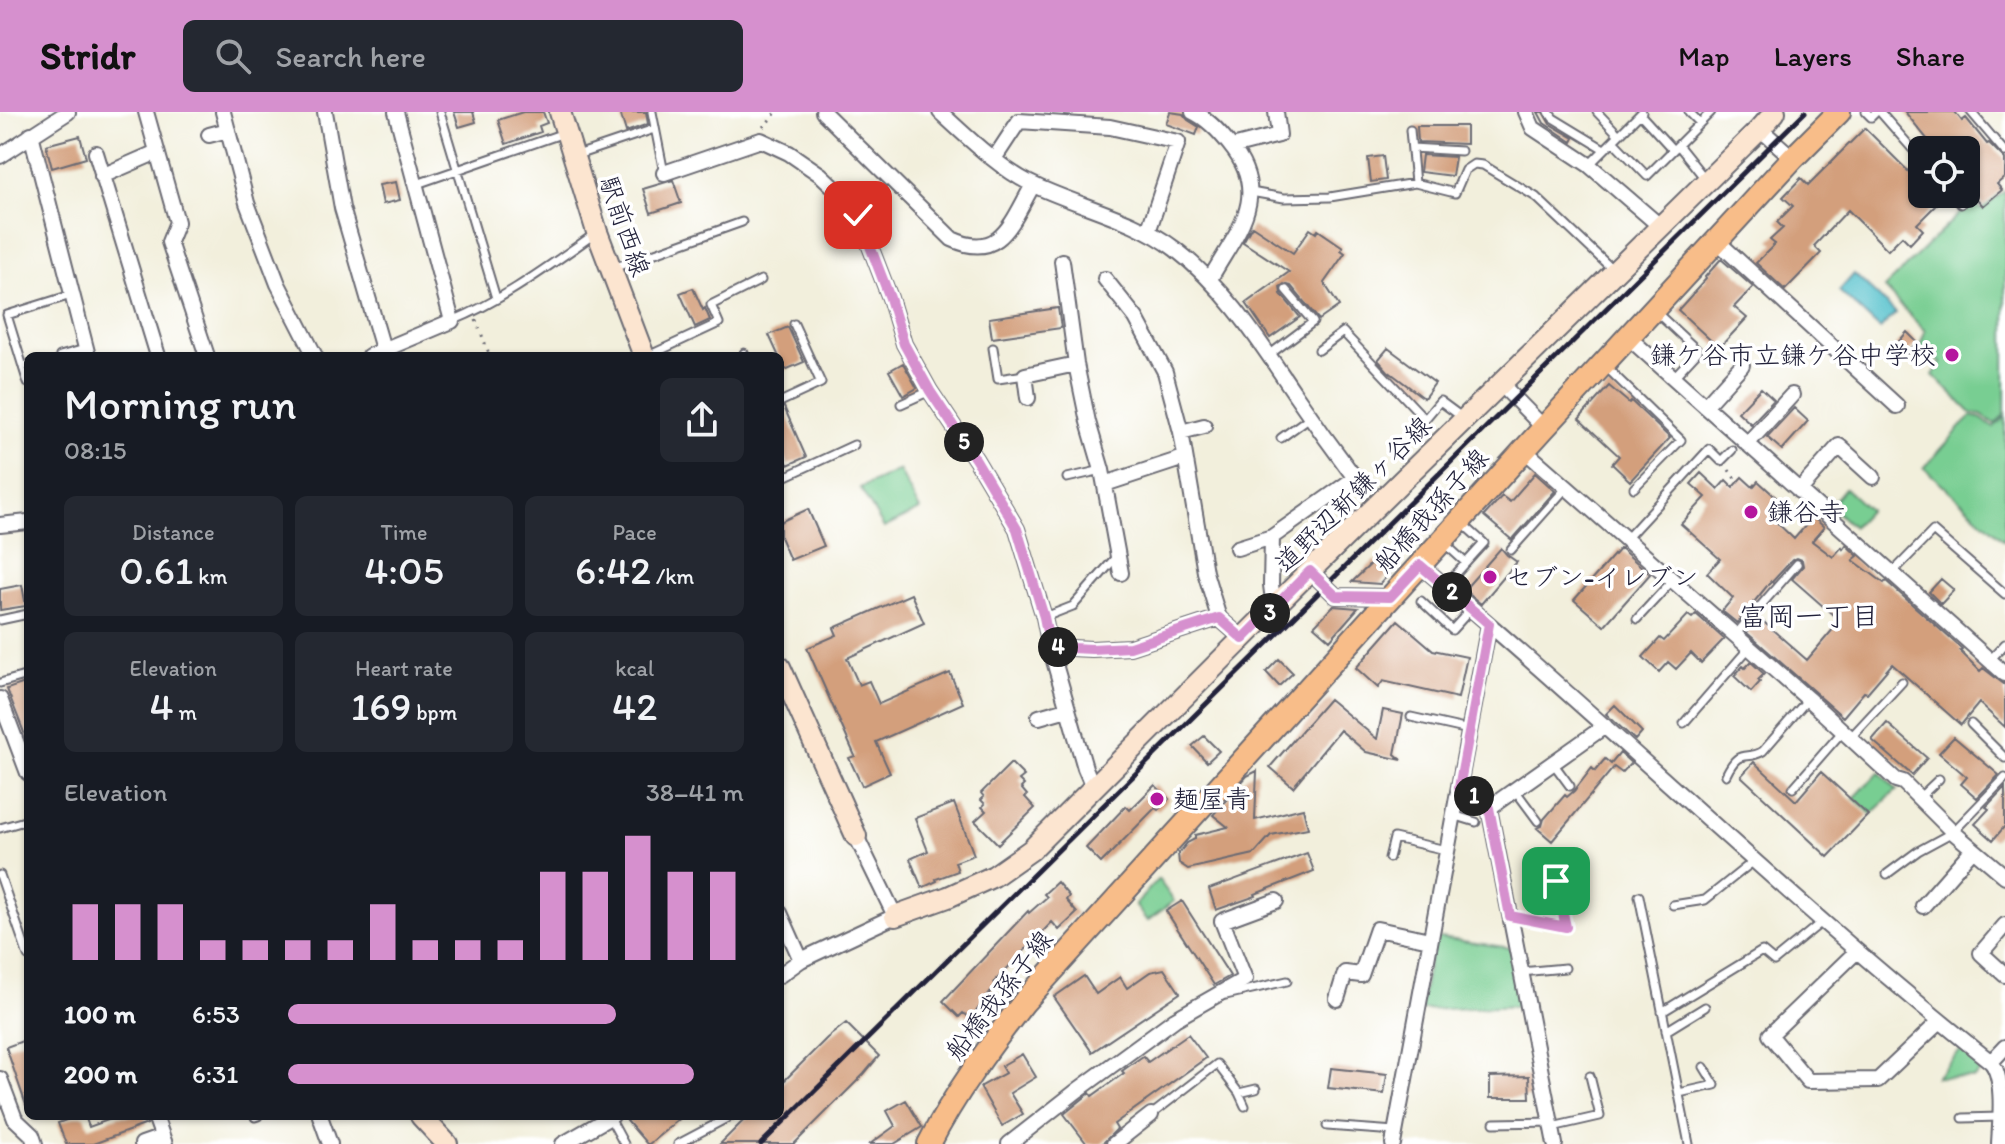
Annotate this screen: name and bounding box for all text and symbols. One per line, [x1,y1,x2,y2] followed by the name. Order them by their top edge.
[183,20,743,92] search box
[40,33,135,79] text: Stridr
[211,34,255,78] icon: search
[275,38,426,75] text: Search here
[1678,39,1730,73] text: Map
[1774,39,1852,73] text: Layers
[1896,39,1965,73] text: Share
[1908,136,1980,208] map controls
[1908,136,1980,208] button: locate
[593,172,657,280] street label: 駅前西線
[824,181,892,249] pin
[836,193,880,237] icon: check
[1650,339,1936,371] place label: 鎌ケ谷市立鎌ケ谷中学校
[1943,346,1961,364] marker: 鎌ケ谷市立鎌ケ谷中学校
[64,377,297,430] text: Morning run
[660,378,744,462] button: share
[1268,409,1438,579] street label: 道野辺新鎌ヶ谷線
[944,422,984,462] pin: 5
[958,428,970,455] text: 5
[64,434,126,466] text: 08:15
[1367,441,1495,579] street label: 船橋我孫子線
[1767,496,1845,528] place label: 鎌谷寺
[1742,503,1760,521] marker: 鎌谷寺
[132,519,215,546] text: Distance
[381,519,427,546] text: Time
[613,519,657,546] text: Pace
[119,546,193,594] text: 0.61
[364,546,444,594] text: 4:05
[575,546,651,594] text: 6:42
[1506,561,1698,593] place label: セブン-イレブン
[193,563,227,590] text: km
[651,563,694,590] text: /km
[1481,568,1499,586] marker: セブン-イレブン
[1432,572,1472,612] pin: 2
[1446,578,1458,605] text: 2
[1250,593,1290,633] pin: 3
[1264,599,1276,626] text: 3
[1739,599,1879,633] district label: 富岡一丁目
[1038,627,1078,667] pin: 4
[1051,633,1065,660] text: 4
[130,655,217,682] text: Elevation
[355,655,453,682] text: Heart rate
[615,655,654,682] text: kcal
[150,682,174,730] text: 4
[351,682,411,730] text: 169
[612,682,657,730] text: 42
[174,699,197,726] text: m
[411,699,457,726] text: bpm
[64,776,167,808] text: Elevation
[646,776,744,808] text: 38–41 m
[1454,776,1494,816] pin: 1
[1469,782,1479,809] text: 1
[1173,783,1251,815] place label: 麺屋青
[1148,790,1166,808] marker: 麺屋青
[1522,847,1590,915] pin
[1534,859,1578,903] icon: arrive
[938,924,1060,1066] street label: 船橋我孫子線
[64,998,136,1030] text: 100 m
[192,998,240,1030] text: 6:53
[64,1058,137,1090] text: 200 m
[192,1058,238,1090] text: 6:31

